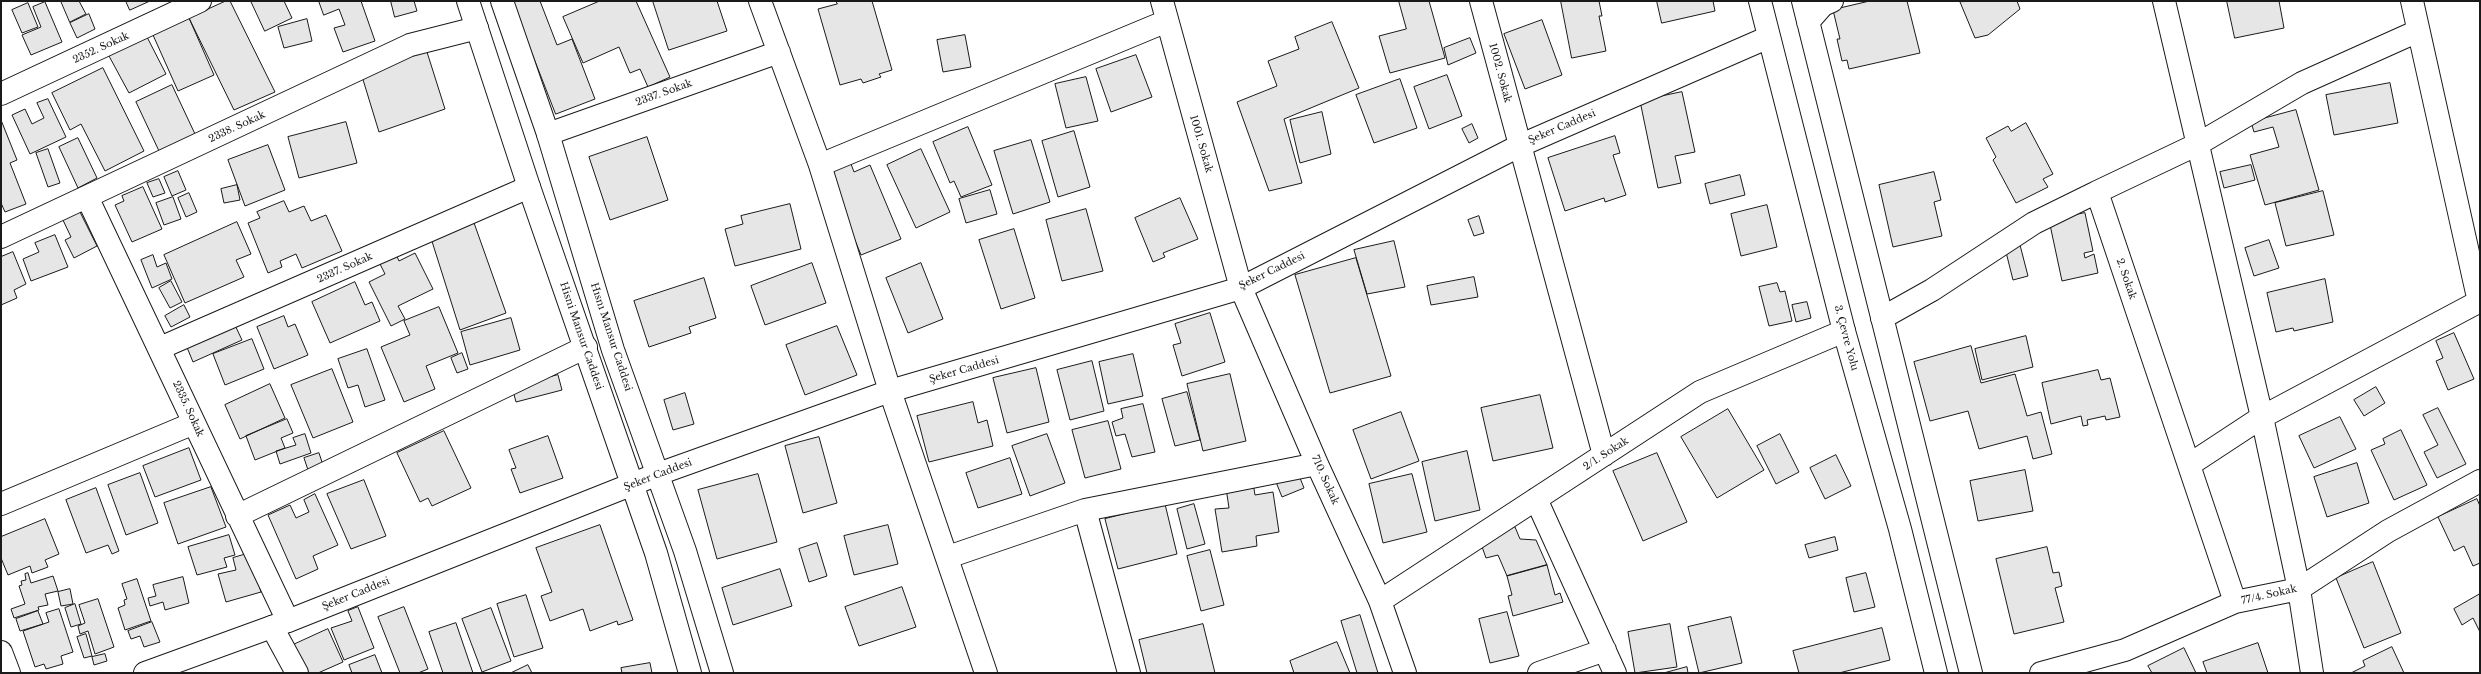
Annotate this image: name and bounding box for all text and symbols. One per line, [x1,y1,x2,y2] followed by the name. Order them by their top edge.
[71,30,131,66] street label: 2352. Sokak
[1486,42,1514,104] street label: 1002. Sokak
[634,77,694,109] street label: 2337. Sokak
[1526,107,1598,147] street label: Şeker Caddesi
[207,109,267,145] street label: 2338. Sokak
[1187,114,1215,174] street label: 1001. Sokak
[315,250,375,286] street label: 2337. Sokak
[1237,250,1307,292] street label: Şeker Caddesi
[2113,257,2139,301] street label: 2. Sokak
[557,280,605,392] street label: Hisni Mansur Caddesi
[588,281,634,393] street label: Hısnı Mansur Caddesi
[1831,304,1861,372] street label: 3. Çevre Yolu
[928,354,1000,386] street label: Şeker Caddesi
[170,379,206,439] street label: 2335. Sokak
[1581,435,1631,473] street label: 2/1. Sokak
[1309,453,1341,507] street label: 710. Sokak
[622,456,694,494] street label: Şeker Caddesi
[320,575,392,613] street label: Şeker Caddesi
[2240,583,2298,607] street label: 77/4. Sokak

